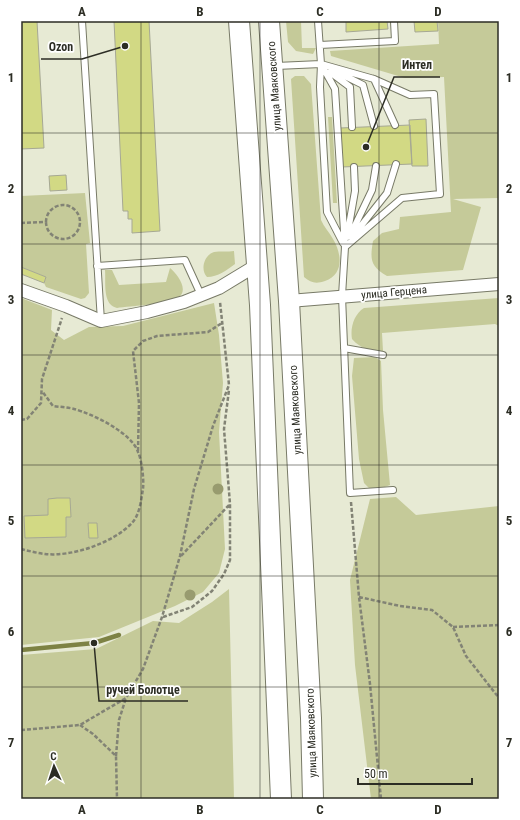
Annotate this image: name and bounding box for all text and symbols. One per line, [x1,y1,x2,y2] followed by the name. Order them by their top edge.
[78,4,86,19] text: A
[196,4,204,19] text: B
[316,4,324,19] text: C
[434,4,442,19] text: D
[41,35,82,59] callout: Ozon
[49,40,73,54] text: Ozon
[265,40,284,131] street label: улица Маяковского
[394,53,440,77] callout: Интел
[402,58,432,72] text: Интел
[8,70,14,85] text: 1
[506,70,512,85] text: 1
[8,181,15,196] text: 2
[506,181,513,196] text: 2
[361,283,427,302] street label: улица Герцена
[8,292,14,307] text: 3
[506,292,512,307] text: 3
[287,364,304,455] street label: улица Маяковского
[8,403,15,418] text: 4
[506,403,513,418] text: 4
[8,513,15,528] text: 5
[506,513,513,528] text: 5
[8,624,15,639] text: 6
[506,624,513,639] text: 6
[99,677,188,701] callout: ручей Болотце
[106,683,180,697] text: ручей Болотце
[303,688,320,778] street label: улица Маяковского
[8,735,15,750] text: 7
[506,735,513,750] text: 7
[34,746,74,786] north arrow
[50,750,57,763] text: С
[358,760,472,786] scale bar
[364,767,388,781] text: 50 m
[78,802,86,817] text: A
[196,802,204,817] text: B
[316,802,324,817] text: C
[434,802,442,817] text: D

